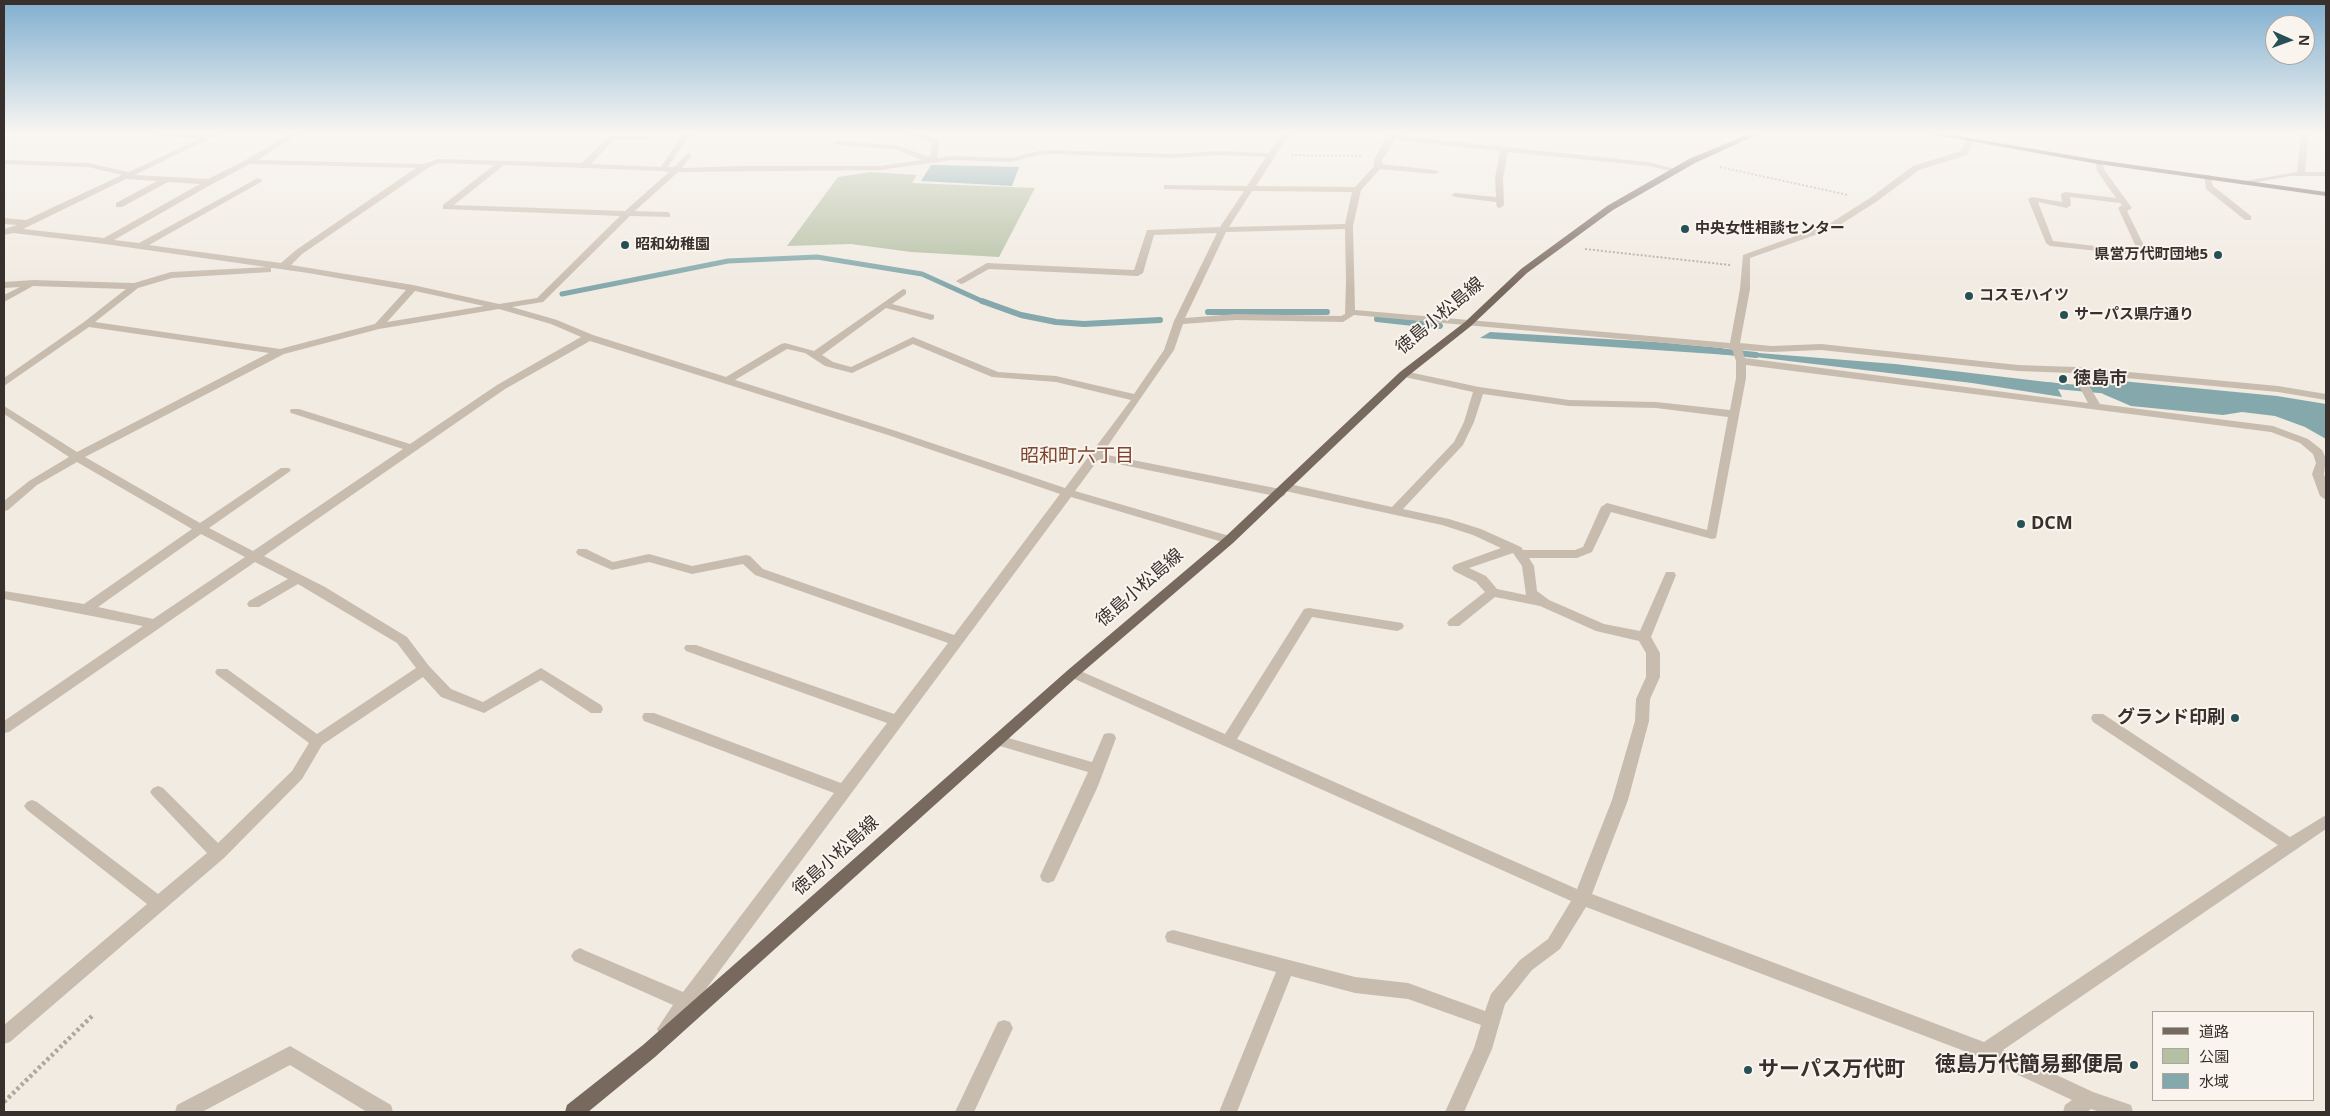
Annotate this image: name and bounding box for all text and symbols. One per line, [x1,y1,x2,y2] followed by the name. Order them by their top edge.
[2265,15,2315,65] north arrow
[2295,34,2314,47] text: N
[1695,220,1845,238] place label: 中央女性相談センター
[1679,223,1691,235] marker: 中央女性相談センター
[635,236,710,254] place label: 昭和幼稚園
[619,239,631,251] marker: 昭和幼稚園
[2094,246,2208,264] place label: 県営万代町団地5
[2212,249,2224,261] marker: 県営万代町団地5
[1392,273,1488,359] street label: 徳島小松島線
[1979,287,2069,305] place label: コスモハイツ
[1963,290,1975,302] marker: コスモハイツ
[2074,306,2194,324] place label: サーパス県庁通り
[2058,309,2070,321] marker: サーパス県庁通り
[2073,368,2127,390] place label: 徳島市
[2057,373,2069,385] marker: 徳島市
[1020,446,1134,468] district label: 昭和町六丁目
[2031,513,2073,535] place label: DCM
[2015,518,2027,530] marker: DCM
[1092,544,1188,632] street label: 徳島小松島線
[2117,707,2225,729] place label: グランド印刷
[2229,712,2241,724] marker: グランド印刷
[789,812,883,900] street label: 徳島小松島線
[2152,1011,2315,1101] legend
[2199,1021,2229,1041] text: 道路
[2199,1046,2229,1066] text: 公園
[1935,1052,2124,1078] place label: 徳島万代簡易郵便局
[1758,1057,1905,1083] place label: サーパス万代町
[2128,1059,2140,1071] marker: 徳島万代簡易郵便局
[1742,1064,1754,1076] marker: サーパス万代町
[2199,1071,2229,1091] text: 水域

